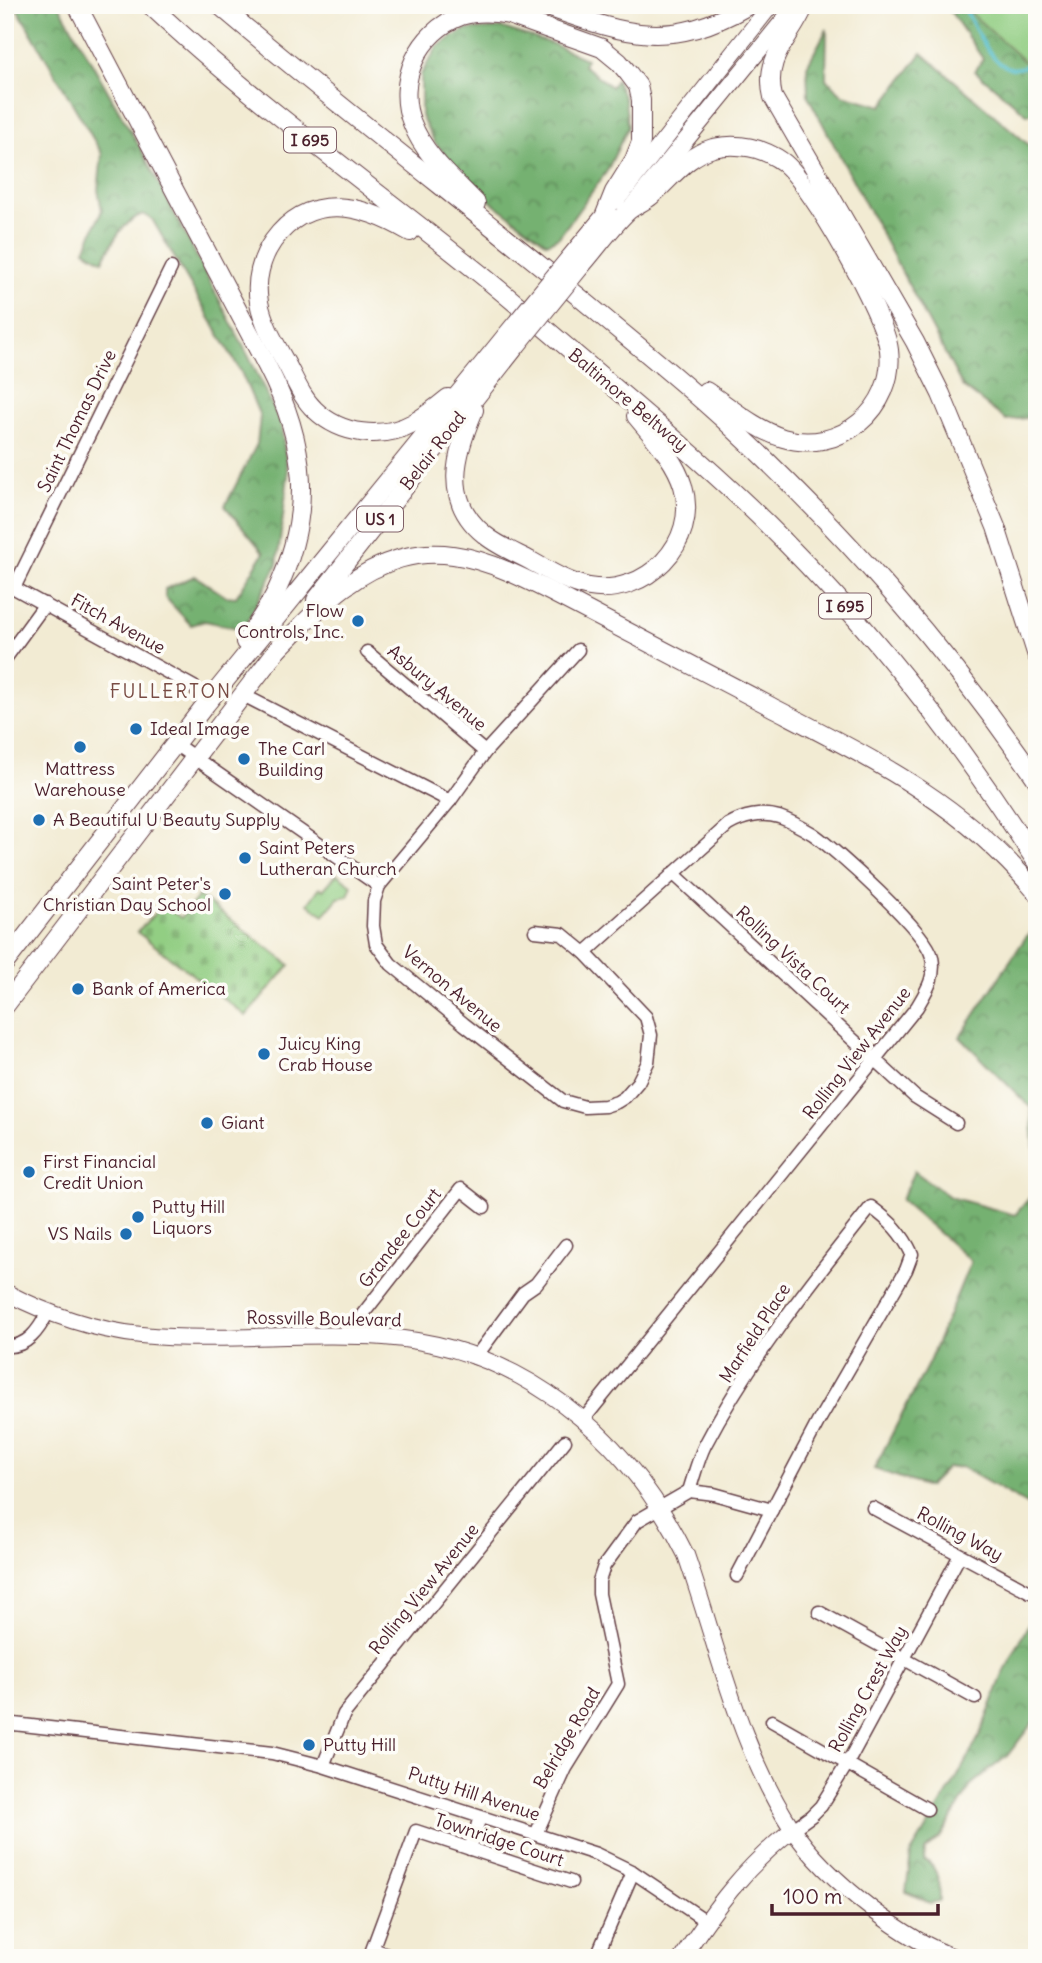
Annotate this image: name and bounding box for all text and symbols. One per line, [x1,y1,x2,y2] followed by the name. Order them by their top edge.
[284,128,336,152] road number: I 695
[564,343,693,456] street label: Baltimore Beltway
[32,346,121,496] street label: Saint Thomas Drive
[395,406,471,495] street label: Belair Road
[357,506,403,532] road number: US 1
[67,588,170,659] street label: Fitch Avenue
[819,594,871,618] road number: I 695
[237,599,344,643] place label: Flow Controls, Inc.
[350,613,366,629] marker: Flow Controls, Inc.
[383,639,492,736] street label: Asbury Avenue
[110,679,232,703] district label: FULLERTON
[150,717,250,740] place label: Ideal Image
[128,721,144,737] marker: Ideal Image
[258,737,325,781] place label: The Carl Building
[72,739,88,755] marker: Mattress Warehouse
[236,751,252,767] marker: The Carl Building
[34,757,126,801] place label: Mattress Warehouse
[53,808,280,831] place label: A Beautiful U Beauty Supply
[31,812,47,828] marker: A Beautiful U Beauty Supply
[259,836,397,880] place label: Saint Peters Lutheran Church
[237,850,253,866] marker: Saint Peters Lutheran Church
[43,872,211,916] place label: Saint Peter's Christian Day School
[217,886,233,902] marker: Saint Peter's Christian Day School
[731,901,855,1019] street label: Rolling Vista Court
[398,940,507,1037] street label: Vernon Avenue
[92,977,226,1000] place label: Bank of America
[70,981,86,997] marker: Bank of America
[798,982,916,1124] street label: Rolling View Avenue
[278,1032,373,1076] place label: Juicy King Crab House
[256,1046,272,1062] marker: Juicy King Crab House
[221,1111,265,1134] place label: Giant
[199,1115,215,1131] marker: Giant
[43,1150,156,1194] place label: First Financial Credit Union
[21,1164,37,1180] marker: First Financial Credit Union
[353,1183,446,1292] street label: Grandee Court
[152,1195,225,1239] place label: Putty Hill Liquors
[130,1209,146,1225] marker: Putty Hill Liquors
[48,1222,112,1245] place label: VS Nails
[118,1226,134,1242] marker: VS Nails
[714,1279,795,1387] street label: Marfield Place
[246,1306,402,1331] street label: Rossville Boulevard
[913,1501,1007,1566] street label: Rolling Way
[364,1518,484,1659] street label: Rolling View Avenue
[823,1621,912,1756] street label: Rolling Crest Way
[528,1682,605,1793] street label: Belridge Road
[323,1733,396,1756] place label: Putty Hill
[301,1737,317,1753] marker: Putty Hill
[405,1761,543,1826] street label: Putty Hill Avenue
[432,1808,567,1871] street label: Townridge Court
[772,1872,939,1916] scale bar
[783,1883,842,1910] text: 100 m

